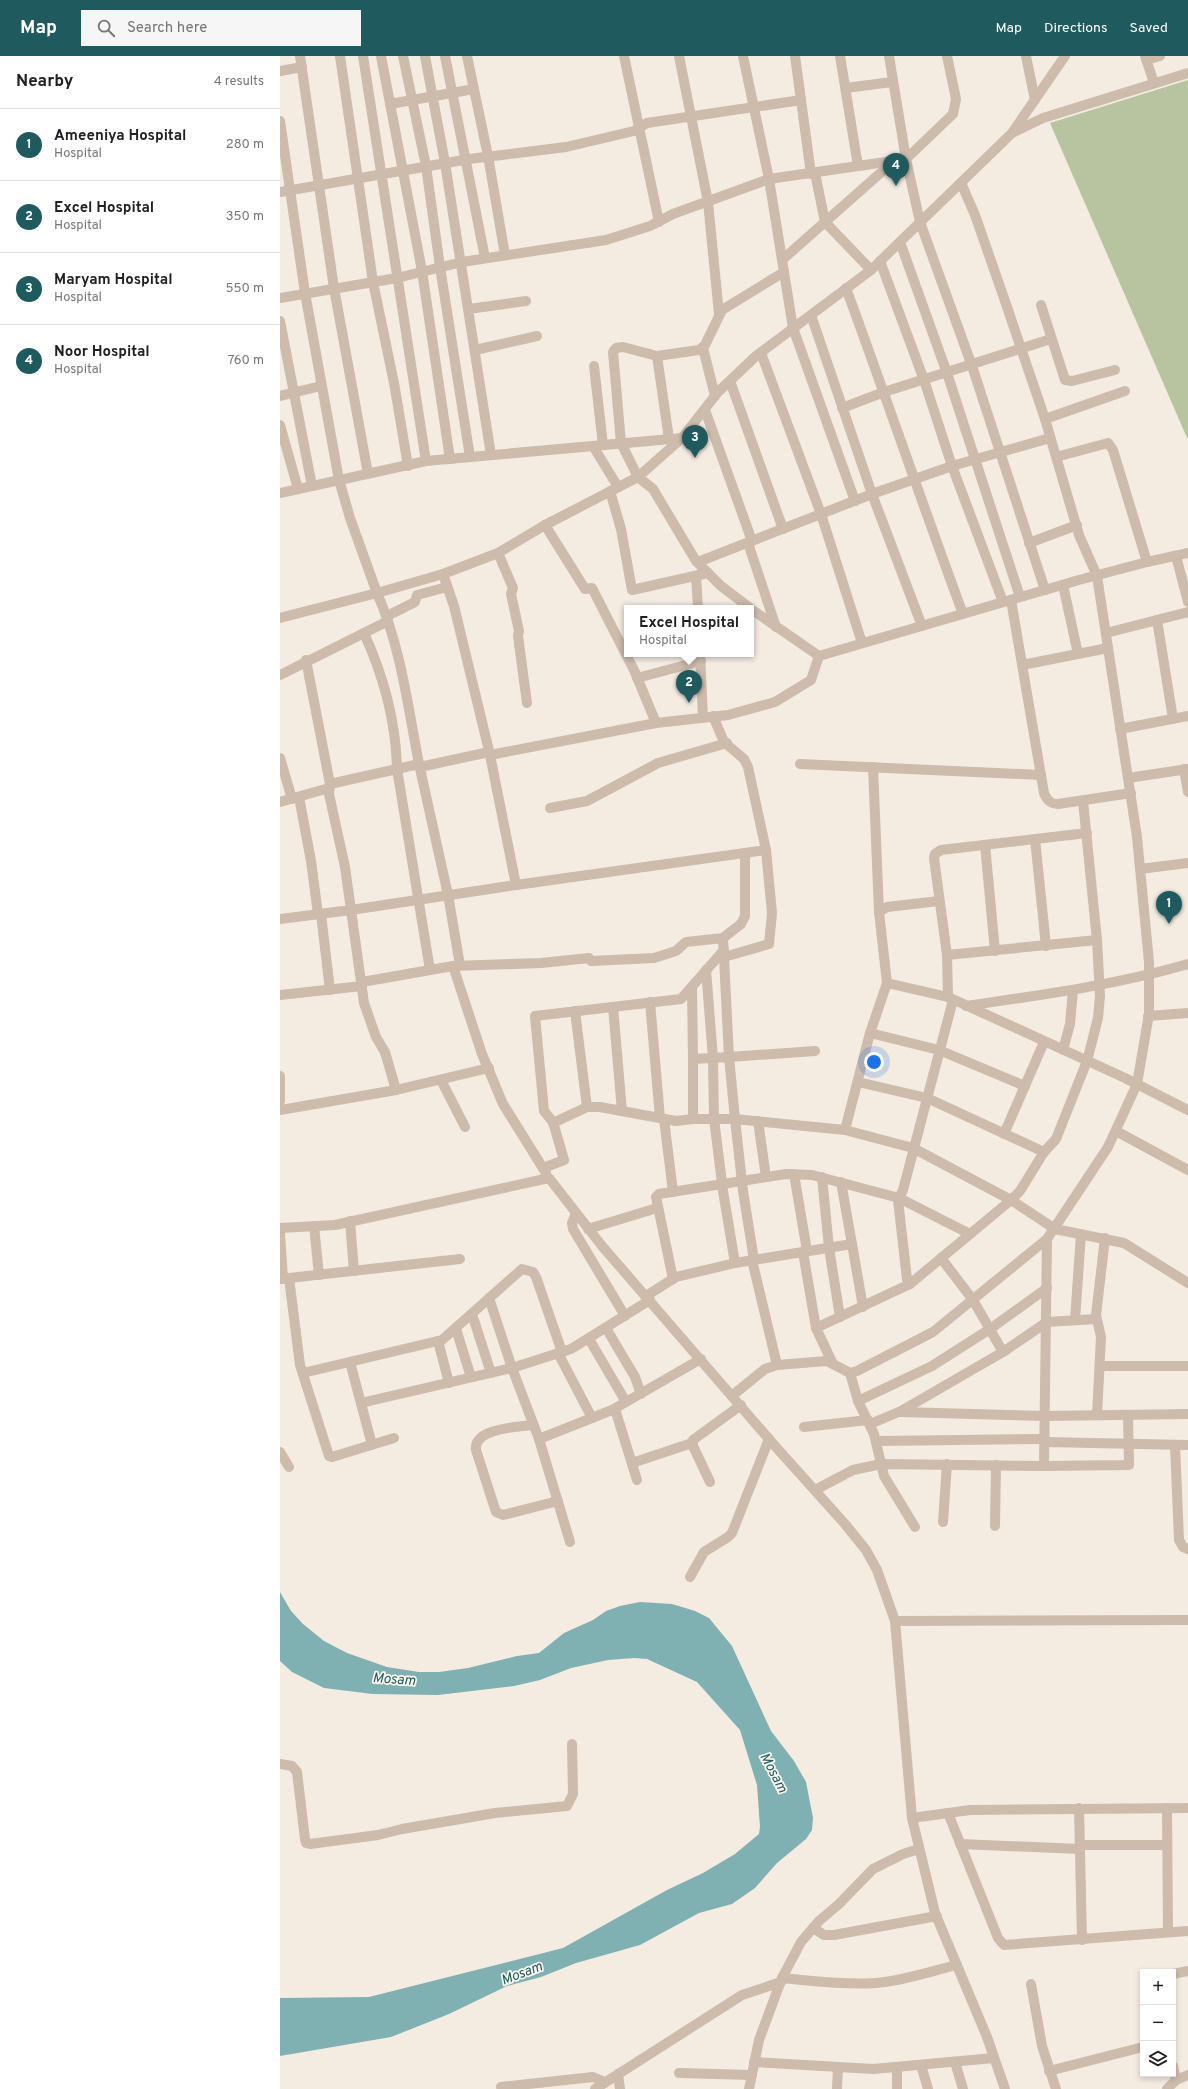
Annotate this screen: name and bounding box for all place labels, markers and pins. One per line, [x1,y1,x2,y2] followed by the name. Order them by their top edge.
[883,153,909,186] pin: 4
[682,425,708,458] pin: 3
[676,670,702,703] pin: 2
[1156,891,1182,924] pin: 1

